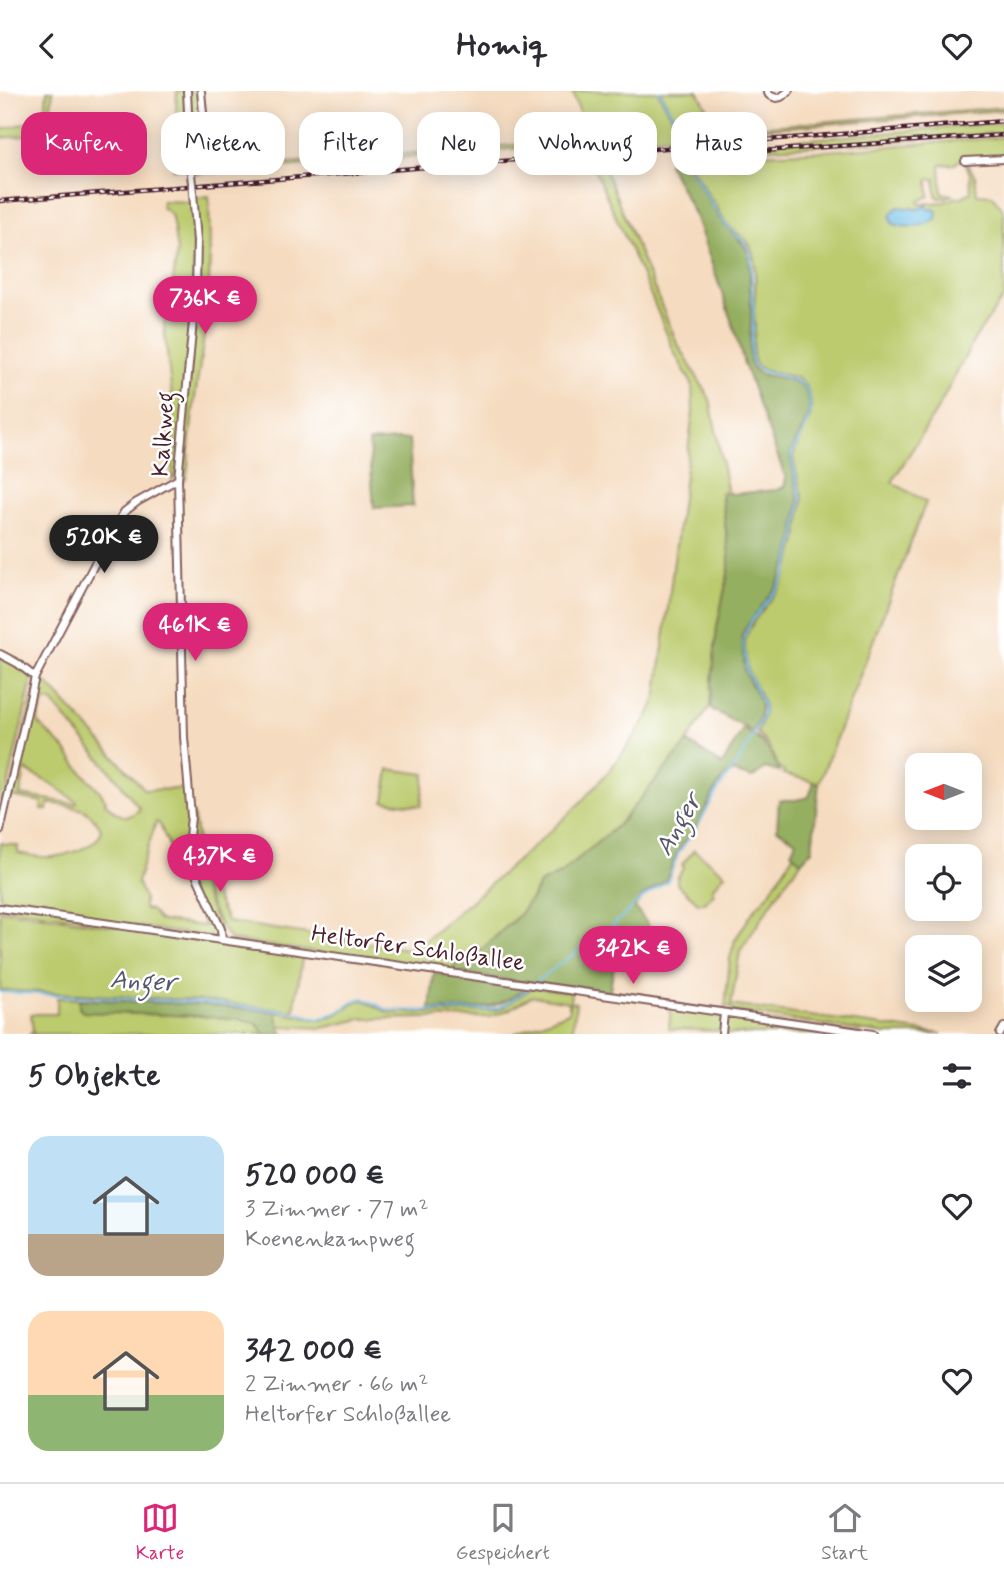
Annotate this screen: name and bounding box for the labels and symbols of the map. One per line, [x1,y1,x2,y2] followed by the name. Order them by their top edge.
[148,277,262,336] pin: 736K €
[146,390,185,478] street label: Kalkweg
[47,515,161,575] pin: 520K €
[138,603,252,663] pin: 461K €
[905,753,982,829] north arrow
[648,785,715,864] water label: Anger
[163,835,277,894] pin: 437K €
[309,919,527,979] street label: Heltorfer Schloßallee
[576,927,690,986] pin: 342K €
[109,963,181,1004] water label: Anger

